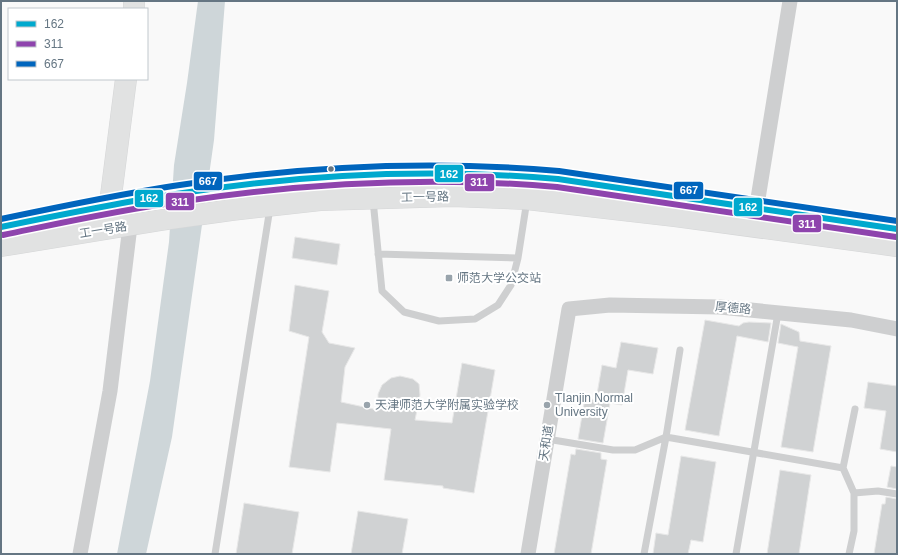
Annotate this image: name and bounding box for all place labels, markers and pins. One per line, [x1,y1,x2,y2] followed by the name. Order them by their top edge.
[326,164,336,174] unlabelled marker
[457,271,541,285] place label: 师范大学公交站
[444,273,454,283] marker: 师范大学公交站
[555,391,633,419] place label: TIanjin Normal University
[375,398,519,412] place label: 天津师范大学附属实验学校
[362,400,372,410] marker: 天津师范大学附属实验学校
[542,400,552,410] marker: TIanjin Normal University

